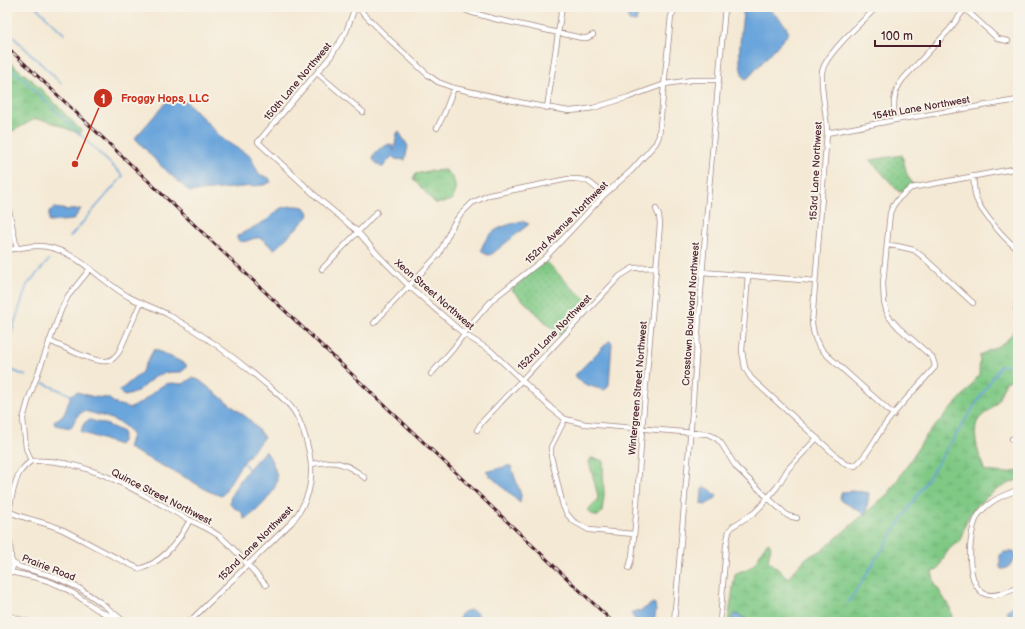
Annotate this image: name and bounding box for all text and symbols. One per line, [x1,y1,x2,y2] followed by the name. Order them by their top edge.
[875,22,940,48] scale bar
[881,29,913,44] text: 100 m
[262,40,334,123] street label: 150th Lane Northwest
[93,87,217,110] callout: Froggy Hops, LLC
[100,92,106,107] text: 1
[121,92,209,105] text: Froggy Hops, LLC
[872,94,971,122] street label: 154th Lane Northwest
[807,121,825,221] street label: 153rd Lane Northwest
[523,179,611,267] street label: 152nd Avenue Northwest
[680,242,702,386] street label: Crosstown Boulevard Northwest
[391,256,477,333] street label: Xeon Street Northwest
[515,292,594,373] street label: 152nd Lane Northwest
[626,321,650,455] street label: Wintergreen Street Northwest
[109,466,214,527] street label: Quince Street Northwest
[216,504,296,584] street label: 152nd Lane Northwest
[20,552,77,584] street label: Prairie Road

